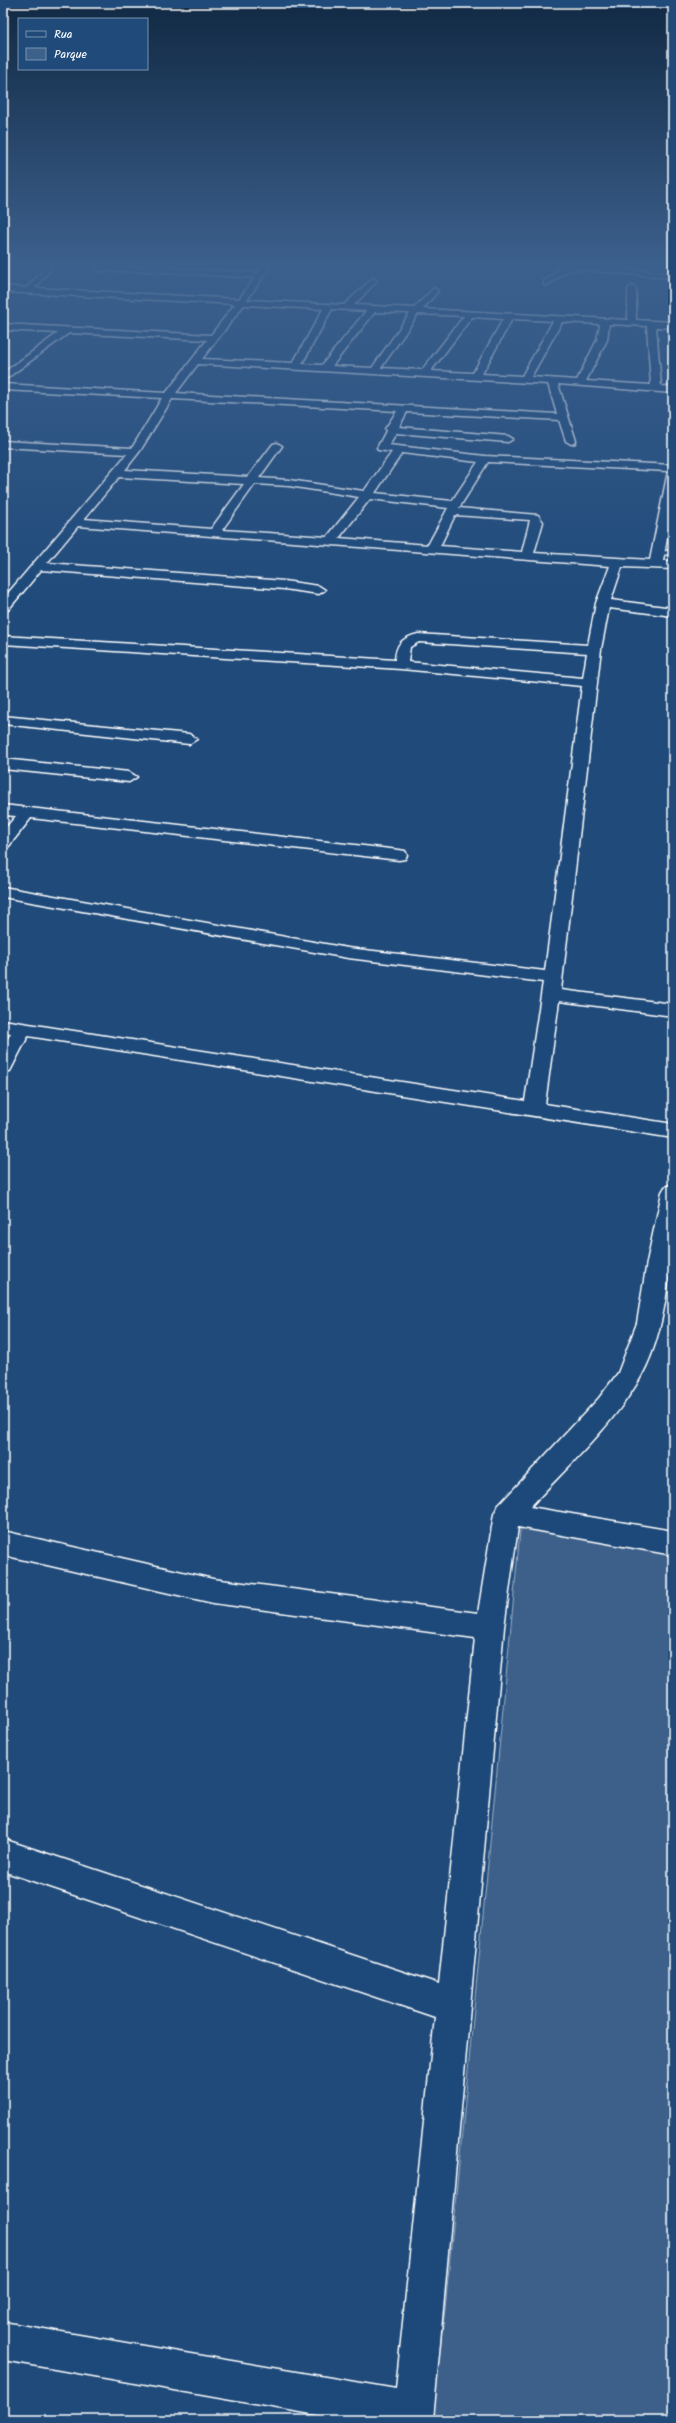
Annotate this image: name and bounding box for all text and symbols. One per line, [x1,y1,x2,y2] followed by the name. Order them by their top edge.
[18,18,148,70] legend
[54,25,73,44] text: Rua
[54,45,88,64] text: Parque

